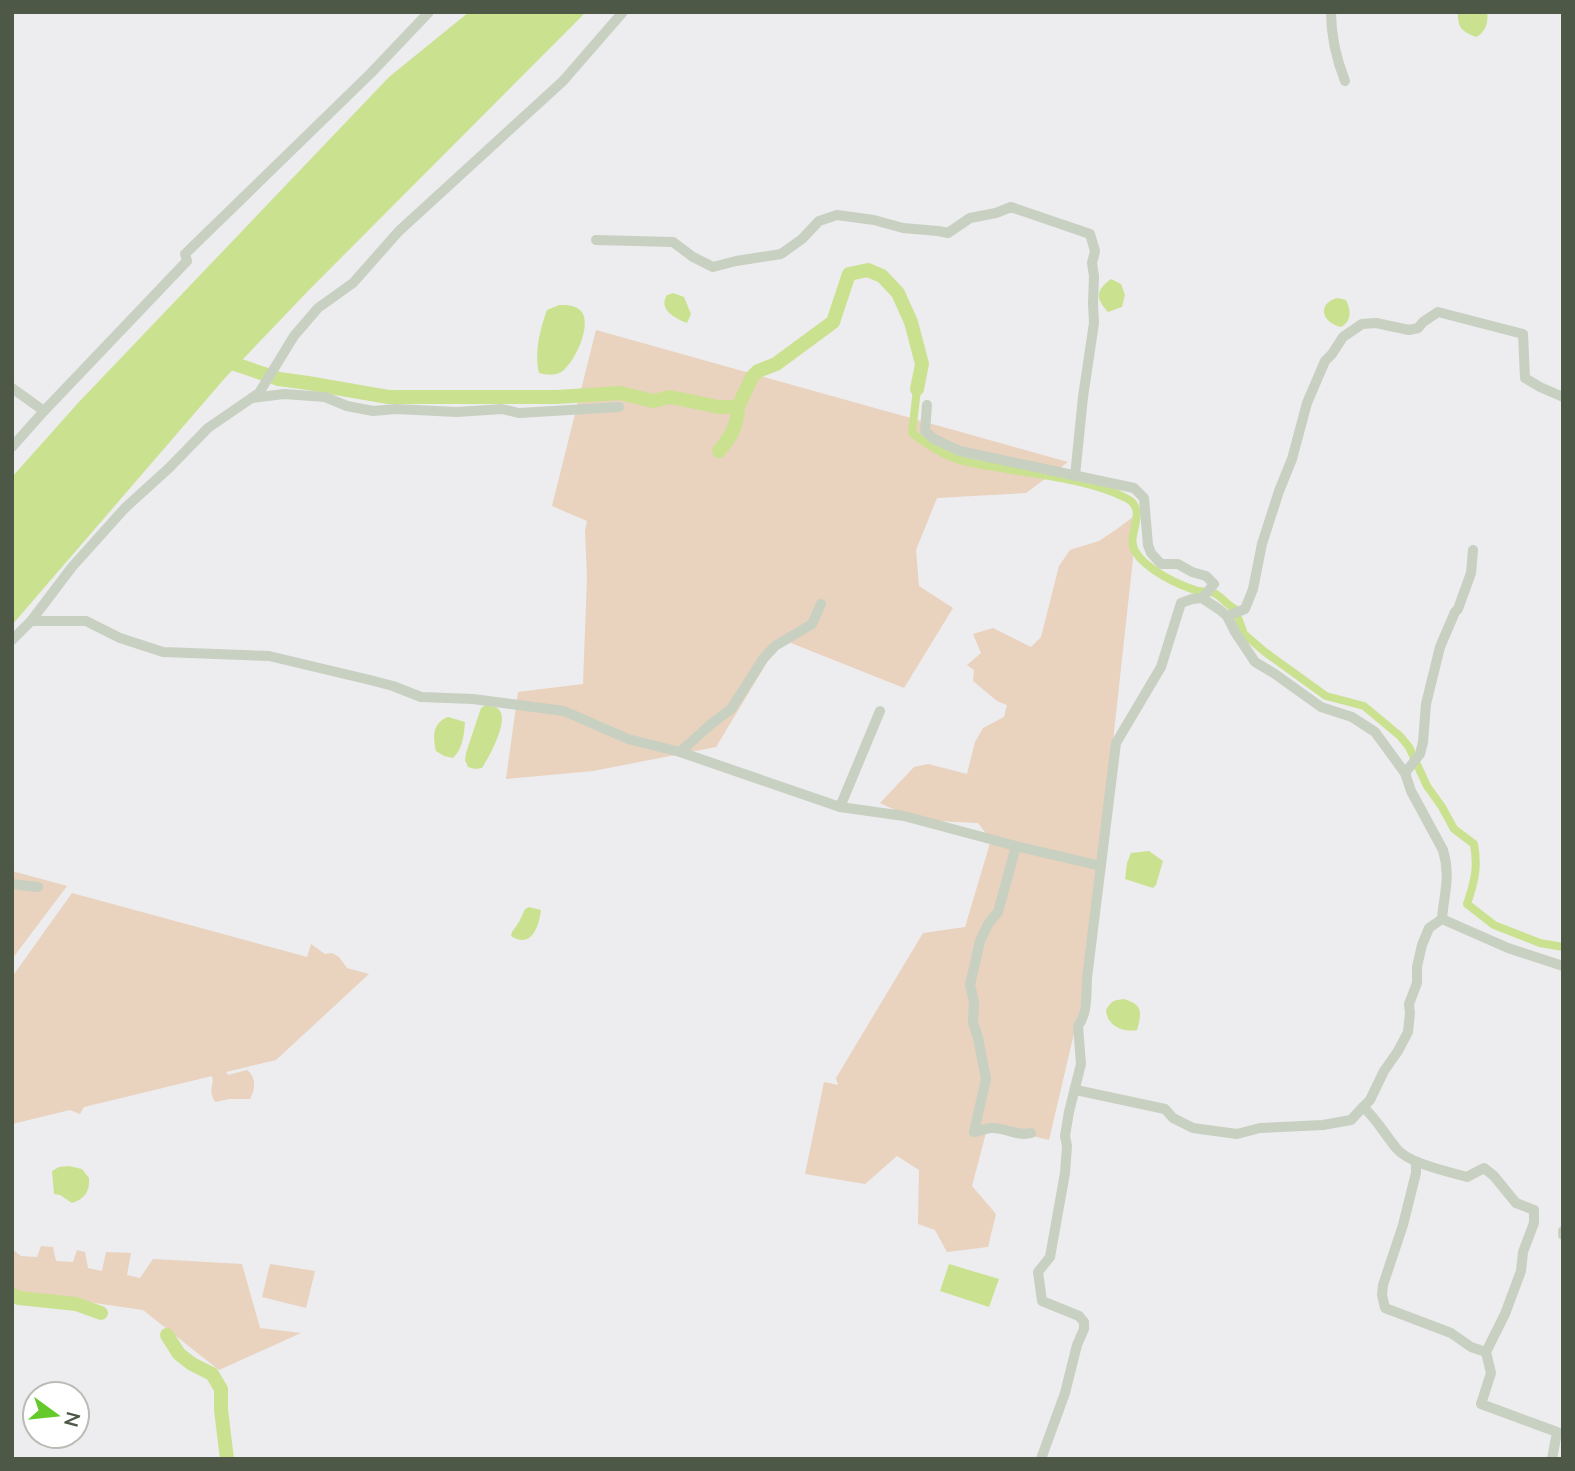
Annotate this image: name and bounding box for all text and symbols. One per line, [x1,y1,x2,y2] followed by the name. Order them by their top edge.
[21,1380,91,1450] north arrow
[60,1409,86,1430] text: N

